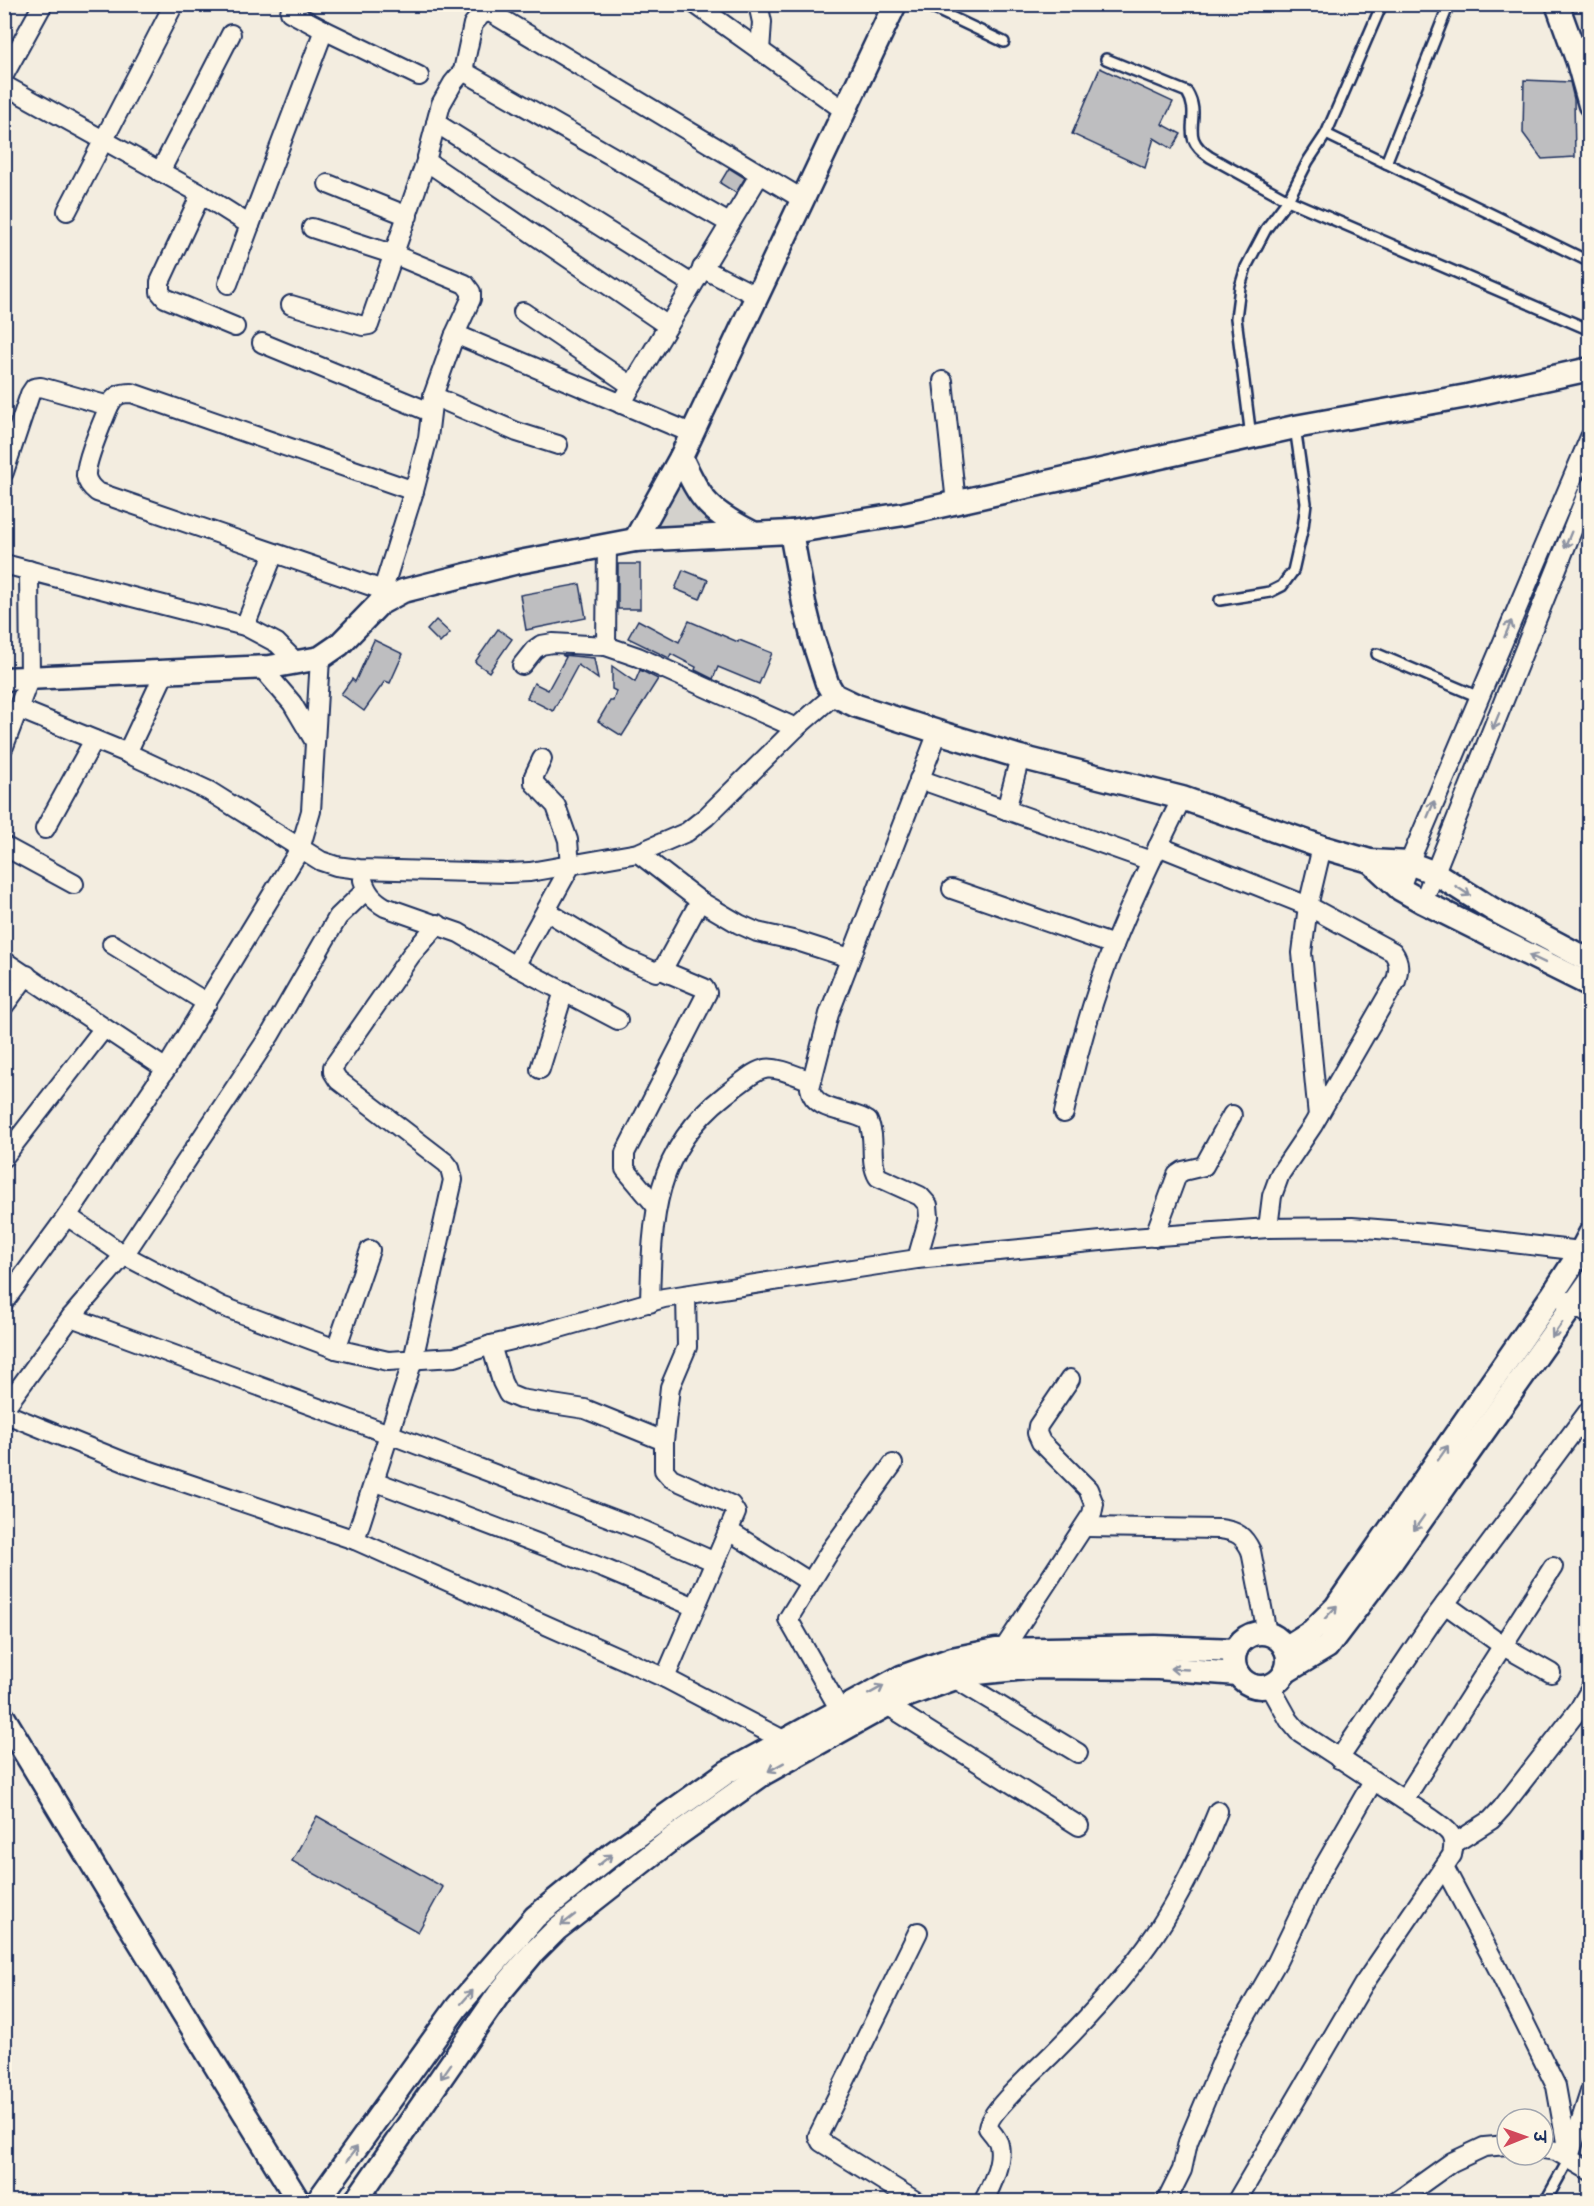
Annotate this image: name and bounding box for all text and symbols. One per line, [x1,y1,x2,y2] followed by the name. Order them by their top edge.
[1562,531,1573,549] one-way arrow
[1503,621,1514,639] one-way arrow
[1489,712,1500,730] one-way arrow
[1426,800,1438,818] one-way arrow
[1454,885,1471,897] one-way arrow
[1529,953,1547,964] one-way arrow
[1551,1321,1563,1337] one-way arrow
[1437,1445,1449,1461] one-way arrow
[1413,1514,1425,1530] one-way arrow
[1324,1605,1338,1620] one-way arrow
[1170,1664,1190,1675] one-way arrow
[867,1684,884,1696] one-way arrow
[768,1761,785,1773] one-way arrow
[596,1853,612,1866] one-way arrow
[561,1913,577,1926] one-way arrow
[460,1989,473,2005] one-way arrow
[440,2062,452,2078] one-way arrow
[1495,2107,1555,2167] north arrow
[1530,2129,1549,2144] text: उ
[345,2147,358,2163] one-way arrow

